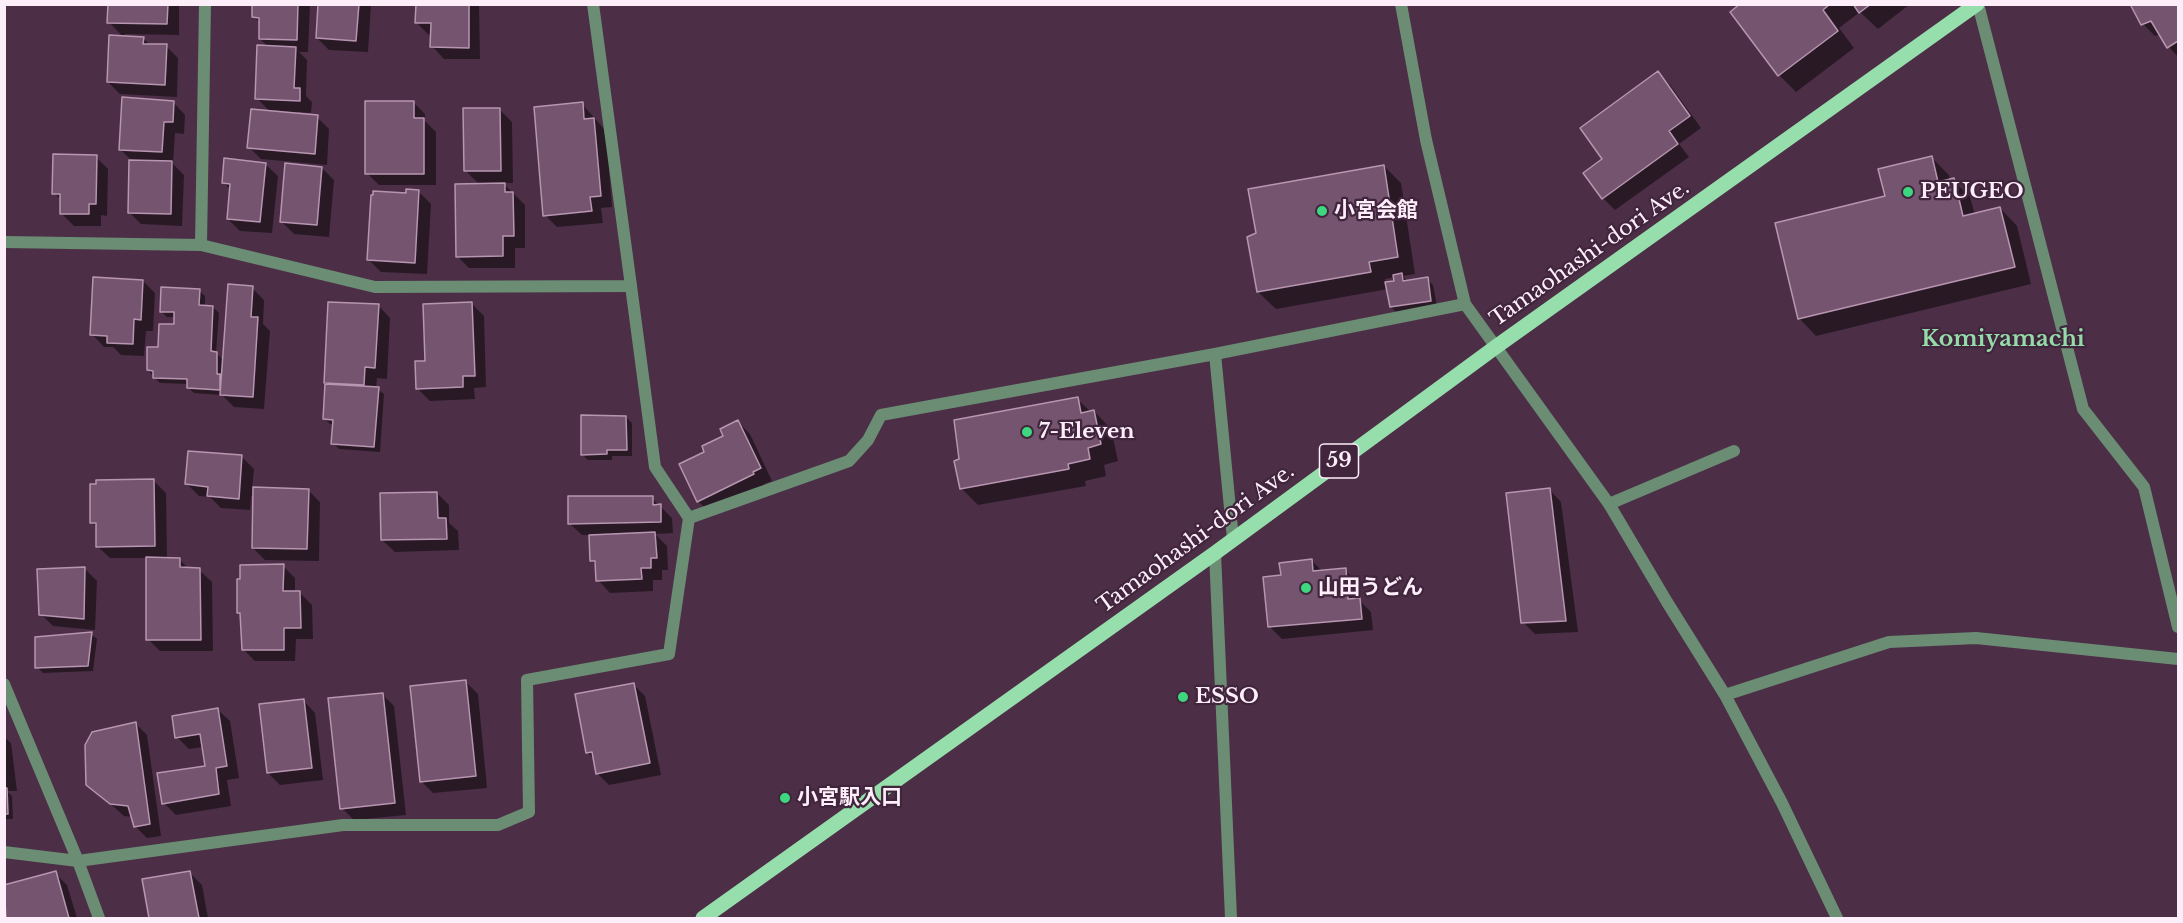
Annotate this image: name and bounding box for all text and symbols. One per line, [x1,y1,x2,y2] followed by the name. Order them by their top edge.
[1486,176,1694,332] street label: Tamaohashi-dori Ave.
[1920,179,2024,205] place label: PEUGEO
[1901,185,1915,199] marker: PEUGEO
[1334,198,1418,224] place label: 小宮会館
[1315,204,1329,218] marker: 小宮会館
[1921,327,2085,353] district label: Komiyamachi
[1039,419,1134,445] place label: 7-Eleven
[1020,425,1034,439] marker: 7-Eleven
[1320,444,1358,478] road number: 59
[1093,459,1299,619] street label: Tamaohashi-dori Ave.
[1318,575,1423,601] place label: 山田うどん
[1299,581,1313,595] marker: 山田うどん
[1195,684,1259,710] place label: ESSO
[1176,690,1190,704] marker: ESSO
[797,785,902,811] place label: 小宮駅入口
[778,791,792,805] marker: 小宮駅入口

